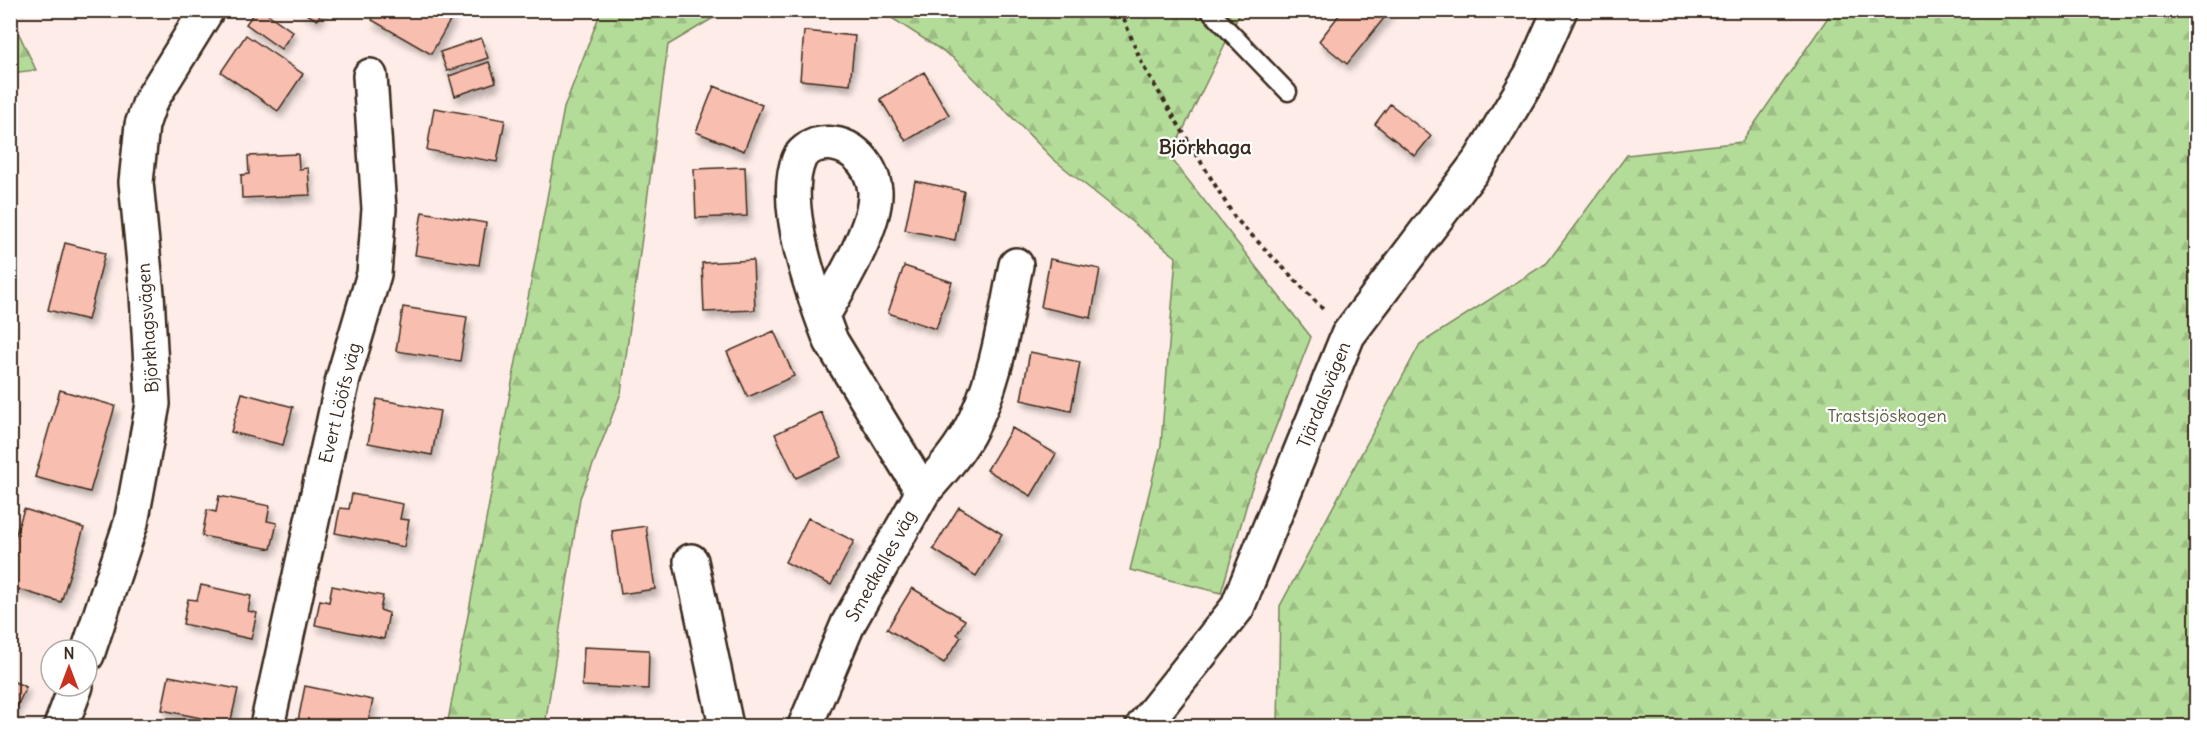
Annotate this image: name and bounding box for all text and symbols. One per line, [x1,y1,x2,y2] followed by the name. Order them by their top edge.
[1159,134,1252,159] district label: Björkhaga
[131,262,164,394] street label: Björkhagsvägen
[1292,338,1355,451] street label: Tjärdalsvägen
[313,340,366,466] street label: Evert Lööfs väg
[1827,404,1947,427] park label: Trastsjöskogen
[840,506,921,626] street label: Smedkalles väg
[39,638,99,698] north arrow
[63,643,75,663] text: N

